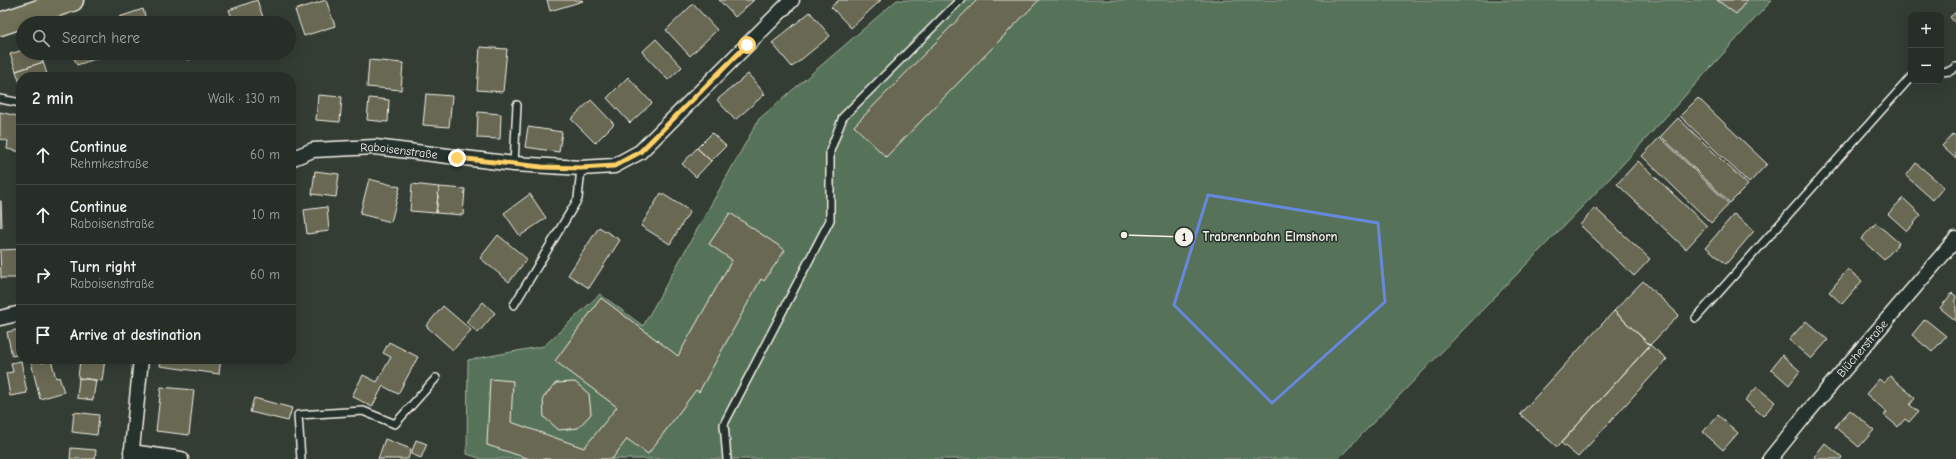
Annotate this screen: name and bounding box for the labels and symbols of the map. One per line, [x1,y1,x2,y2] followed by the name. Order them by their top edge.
[738,36,756,54] route start
[360,140,438,162] street label: Raboisenstraße
[448,149,466,167] route end
[1174,224,1345,249] callout: Trabrennbahn Elmshorn
[1203,229,1337,244] text: Trabrennbahn Elmshorn
[1182,230,1187,244] text: 1
[1834,317,1891,380] street label: Blücherstraße

